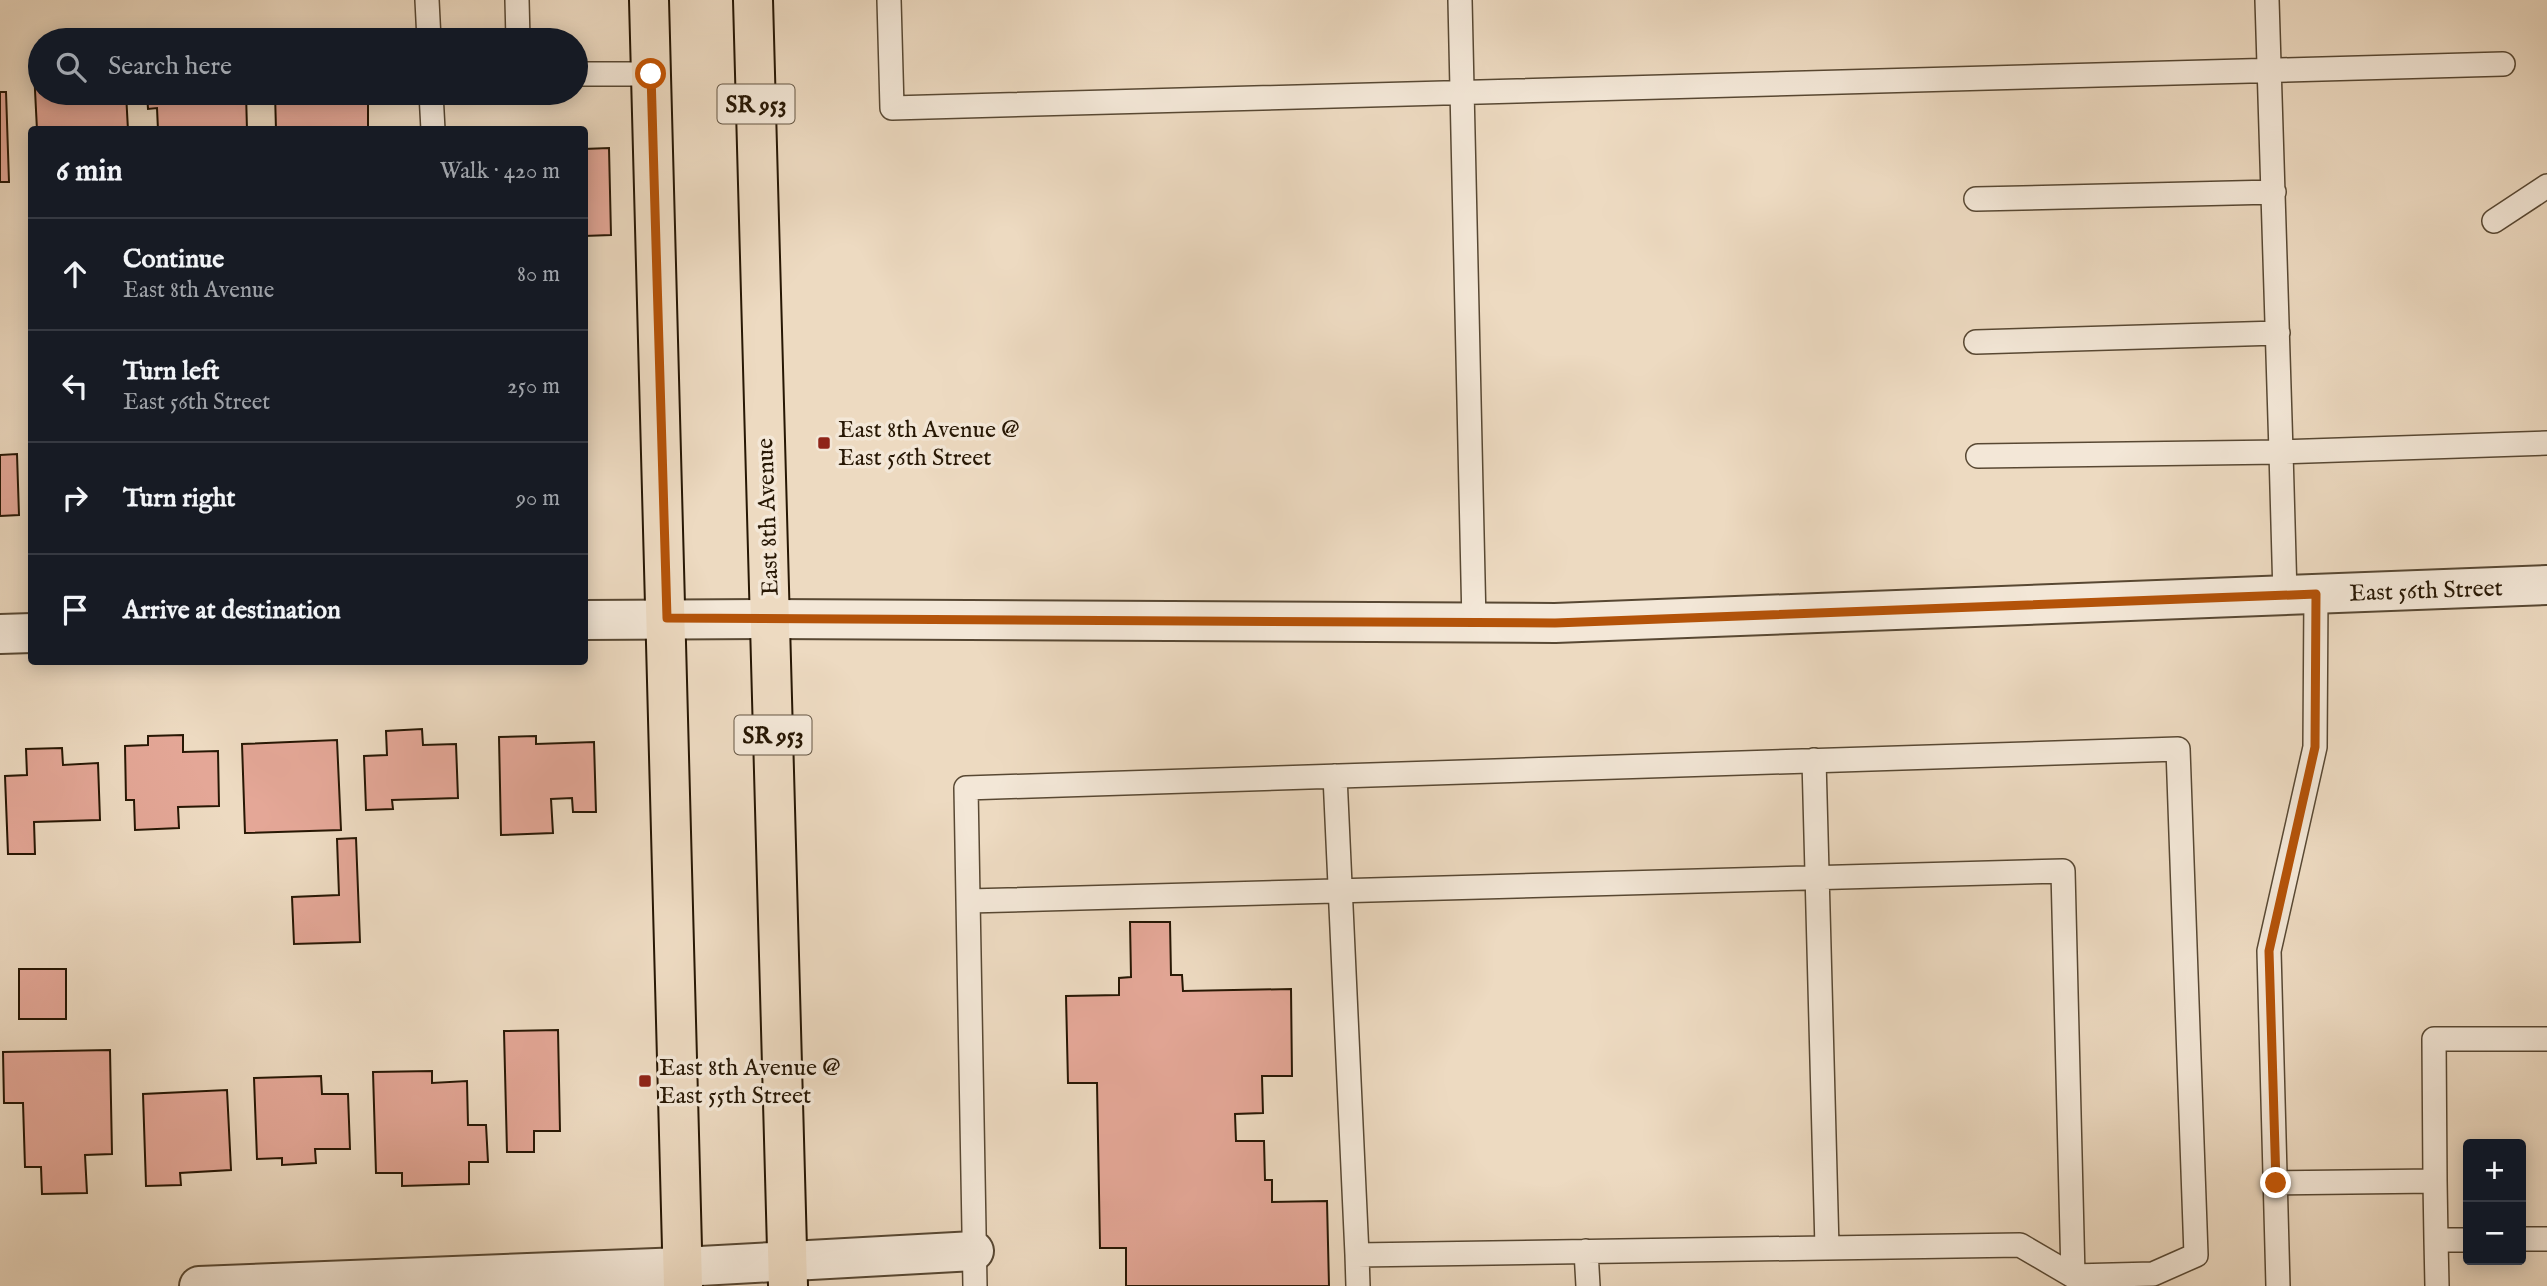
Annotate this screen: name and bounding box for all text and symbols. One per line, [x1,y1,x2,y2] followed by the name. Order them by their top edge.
[28,28,588,105] search box
[52,48,90,86] icon: search
[108,50,232,83] text: Search here
[635,58,666,89] route start
[718,85,794,124] road number: SR 953
[56,153,122,191] text: 6 min
[440,157,560,186] text: Walk · 420 m
[123,243,224,276] text: Continue
[56,255,94,293] icon: ahead
[517,260,560,289] text: 80 m
[123,276,274,305] text: East 8th Avenue
[123,355,220,388] text: Turn left
[56,367,94,405] icon: left
[507,372,560,401] text: 250 m
[123,388,270,417] text: East 56th Street
[838,415,1019,474] place label: East 8th Avenue @ East 56th Street
[816,435,832,451] marker: East 8th Avenue @ East 56th Street
[750,437,787,596] street label: East 8th Avenue
[56,479,94,517] icon: right
[123,482,236,515] text: Turn right
[516,484,560,513] text: 90 m
[2349,573,2503,610] street label: East 56th Street
[56,591,94,629] icon: arrive
[123,594,341,627] text: Arrive at destination
[734,716,812,754] road number: SR 953
[659,1053,840,1112] place label: East 8th Avenue @ East 55th Street
[637,1073,653,1089] marker: East 8th Avenue @ East 55th Street
[2463,1139,2526,1265] map controls
[2463,1139,2526,1202] button: +
[2260,1167,2291,1198] route end
[2463,1202,2526,1265] button: −

